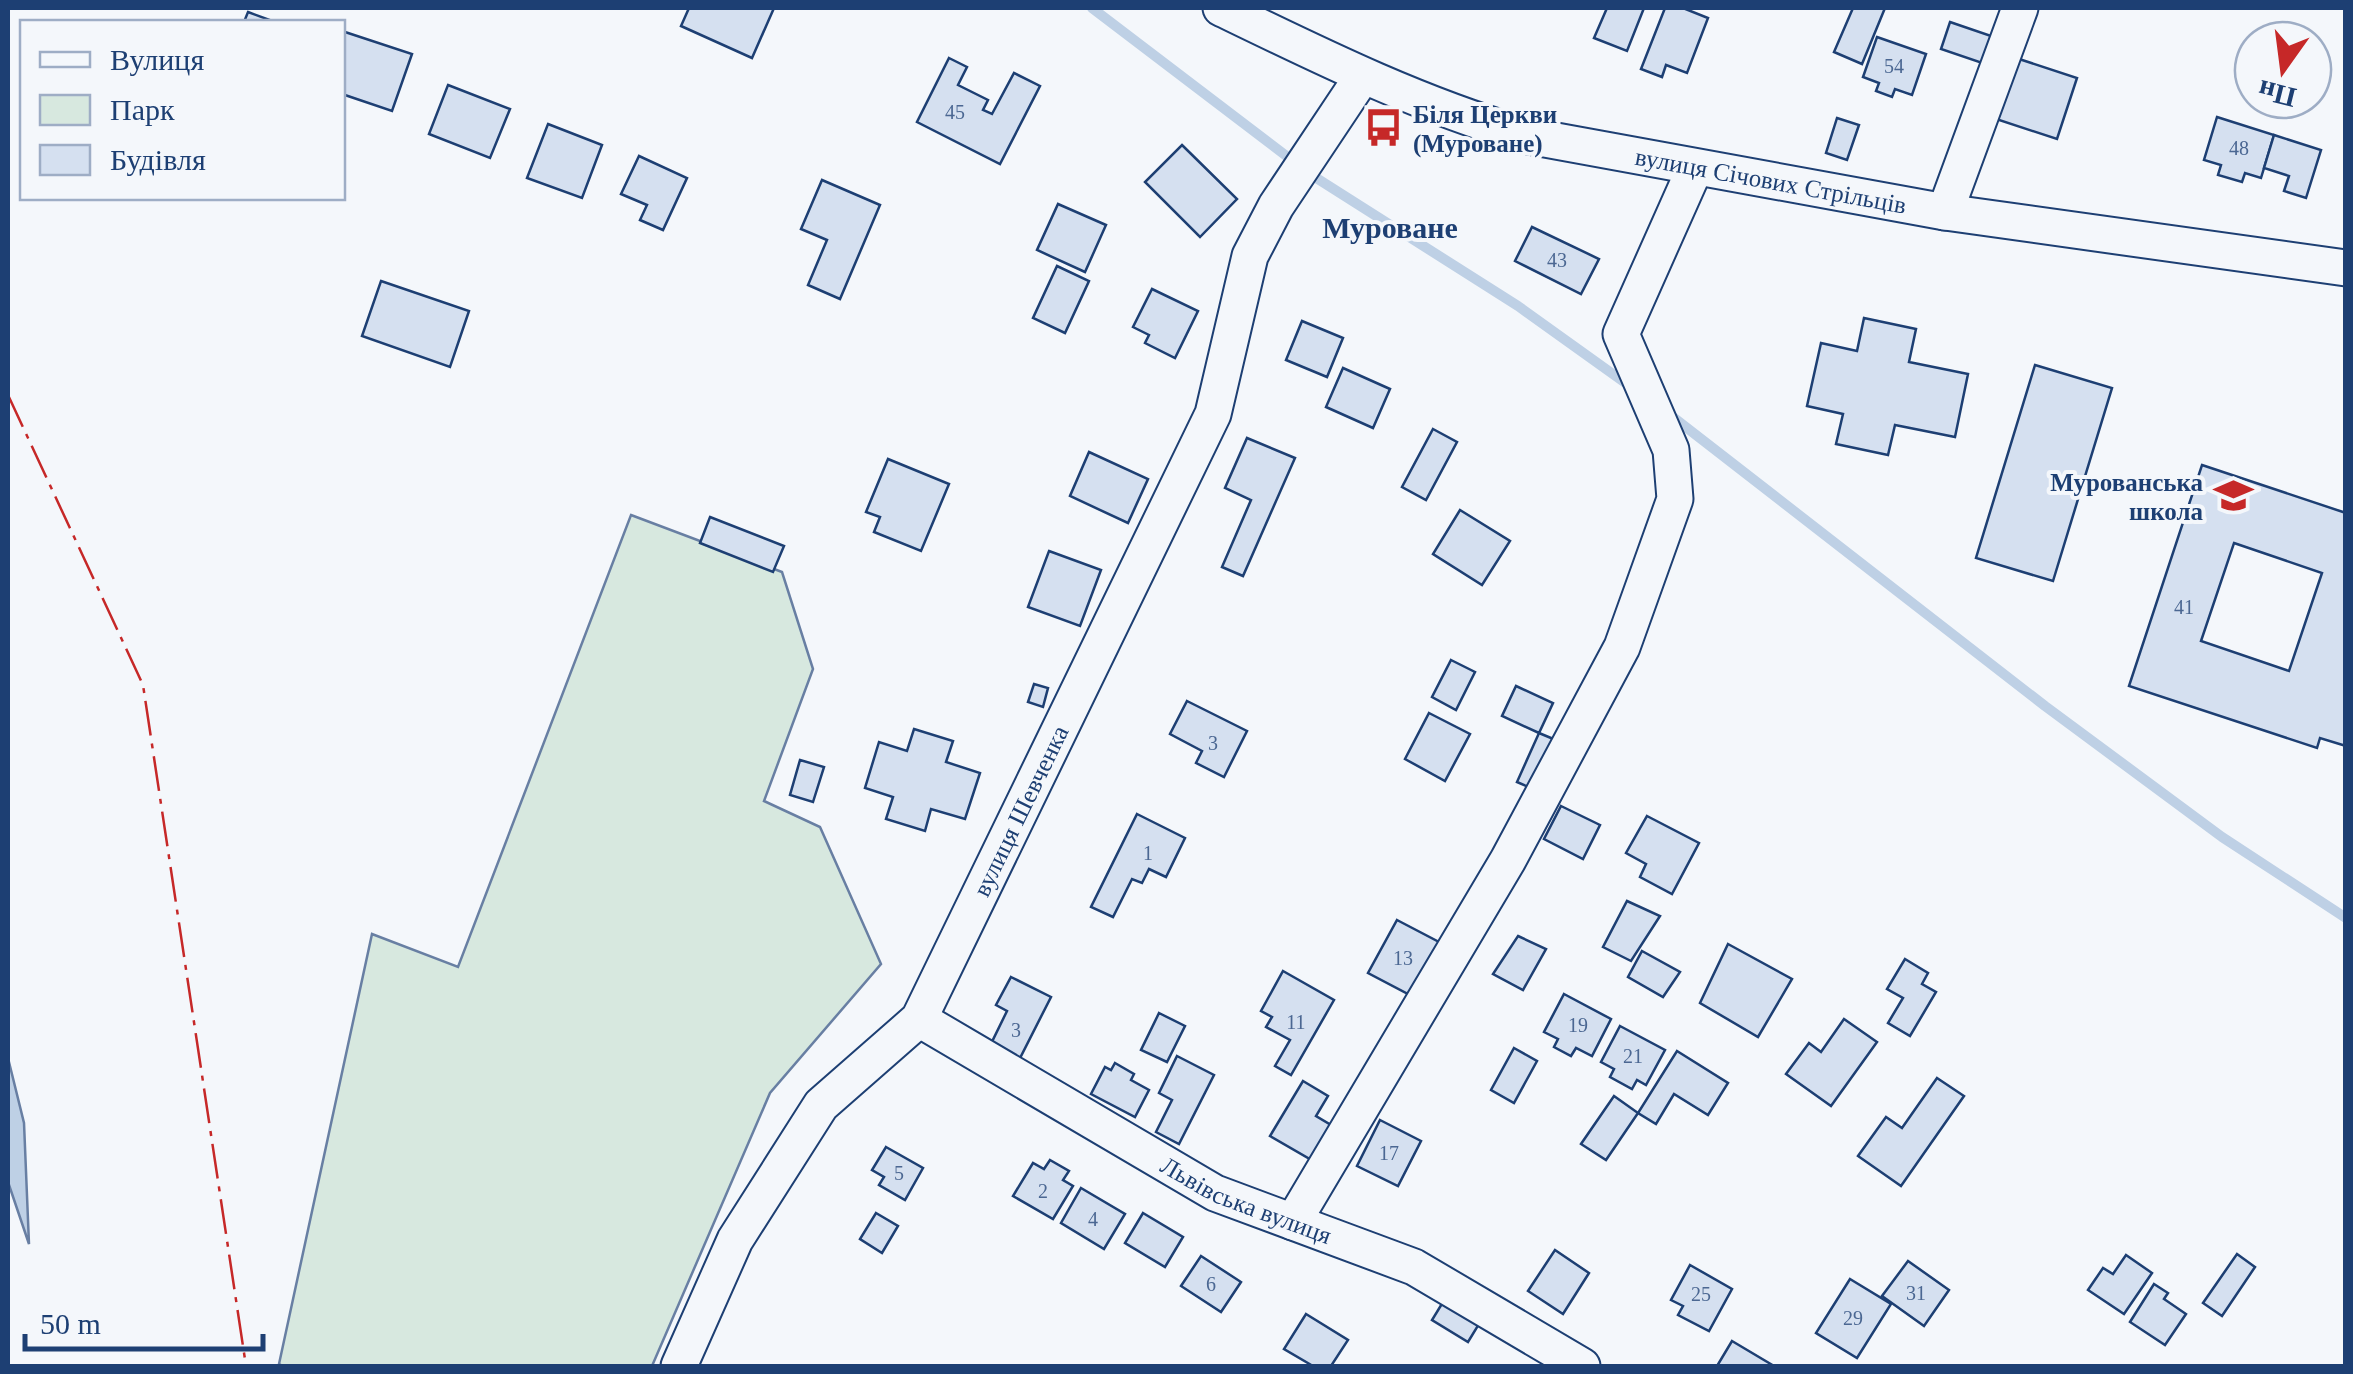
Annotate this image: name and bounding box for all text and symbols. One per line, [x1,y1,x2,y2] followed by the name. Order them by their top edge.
[20,20,345,200] legend
[2233,20,2333,120] north arrow
[110,43,204,76] text: Вулиця
[1884,55,1904,77] house number: 54
[2255,74,2299,113] text: Пн
[110,93,175,126] text: Парк
[945,101,965,123] house number: 45
[1413,101,1557,158] place label: Біля Церкви (Муроване)
[1362,107,1404,149] bus stop icon: Біля Церкви (Муроване)
[2229,137,2249,159] house number: 48
[1633,142,1909,218] street label: вулиця Січових Стрільців
[110,143,206,176] text: Будівля
[1322,211,1458,244] district label: Муроване
[1547,249,1567,271] house number: 43
[2050,469,2203,525] place label: Мурованська школа
[2212,475,2254,517] school or university icon: Мурованська школа
[2174,596,2194,618] house number: 41
[967,721,1073,900] street label: вулиця Шевченка
[1208,732,1218,754] house number: 3
[1143,842,1153,864] house number: 1
[1393,947,1413,969] house number: 13
[1286,1011,1306,1033] house number: 11
[1568,1014,1588,1036] house number: 19
[1011,1019,1021,1041] house number: 3
[1623,1045,1643,1067] house number: 21
[1379,1142,1399,1164] house number: 17
[1156,1151,1336,1249] street label: Львівська вулиця
[894,1162,904,1184] house number: 5
[1038,1180,1048,1202] house number: 2
[1088,1208,1098,1230] house number: 4
[1206,1273,1216,1295] house number: 6
[1906,1282,1926,1304] house number: 31
[1691,1283,1711,1305] house number: 25
[25,1289,262,1351] scale bar
[40,1307,101,1340] text: 50 m
[1843,1307,1863,1329] house number: 29

